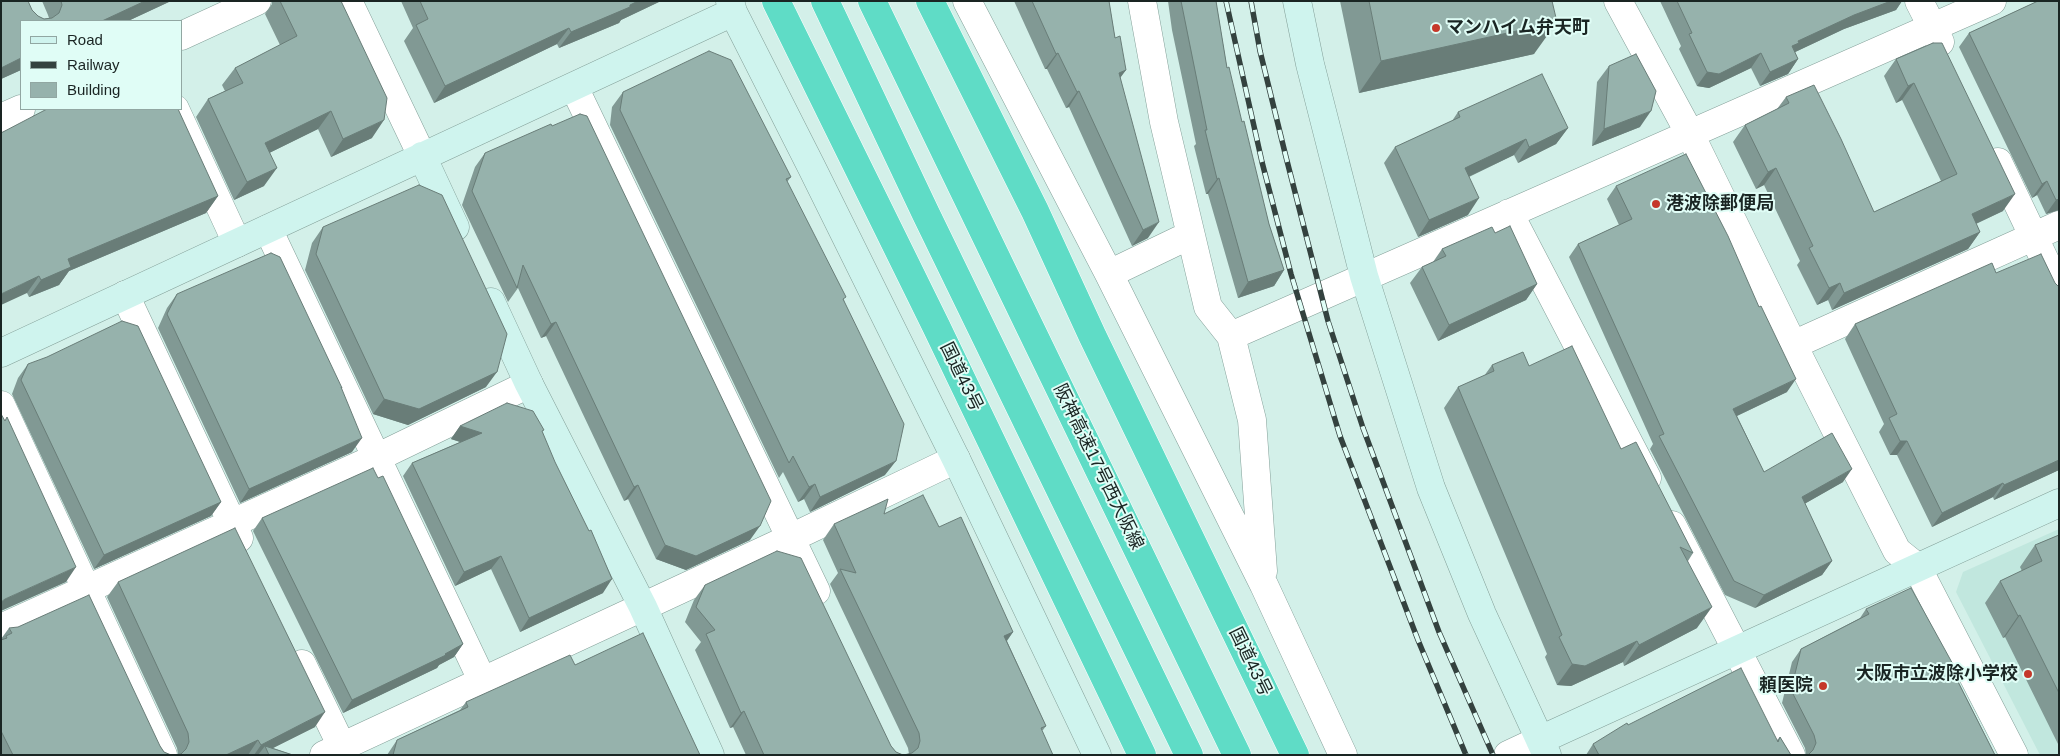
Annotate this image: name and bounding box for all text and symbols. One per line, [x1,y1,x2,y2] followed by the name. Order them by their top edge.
[1446,17,1590,39] place label: マンハイム弁天町
[20,20,182,110] legend
[1430,22,1442,34] marker: マンハイム弁天町
[67,31,103,48] text: Road
[67,56,120,73] text: Railway
[67,81,120,98] text: Building
[1666,193,1774,215] place label: 港波除郵便局
[1650,198,1662,210] marker: 港波除郵便局
[935,339,987,415] street label: 国道43号
[1048,380,1148,554] street label: 阪神高速17号西大阪線
[1224,624,1276,700] street label: 国道43号
[1856,663,2018,685] place label: 大阪市立波除小学校
[2022,668,2034,680] marker: 大阪市立波除小学校
[1759,675,1813,697] place label: 頼医院
[1817,680,1829,692] marker: 頼医院

